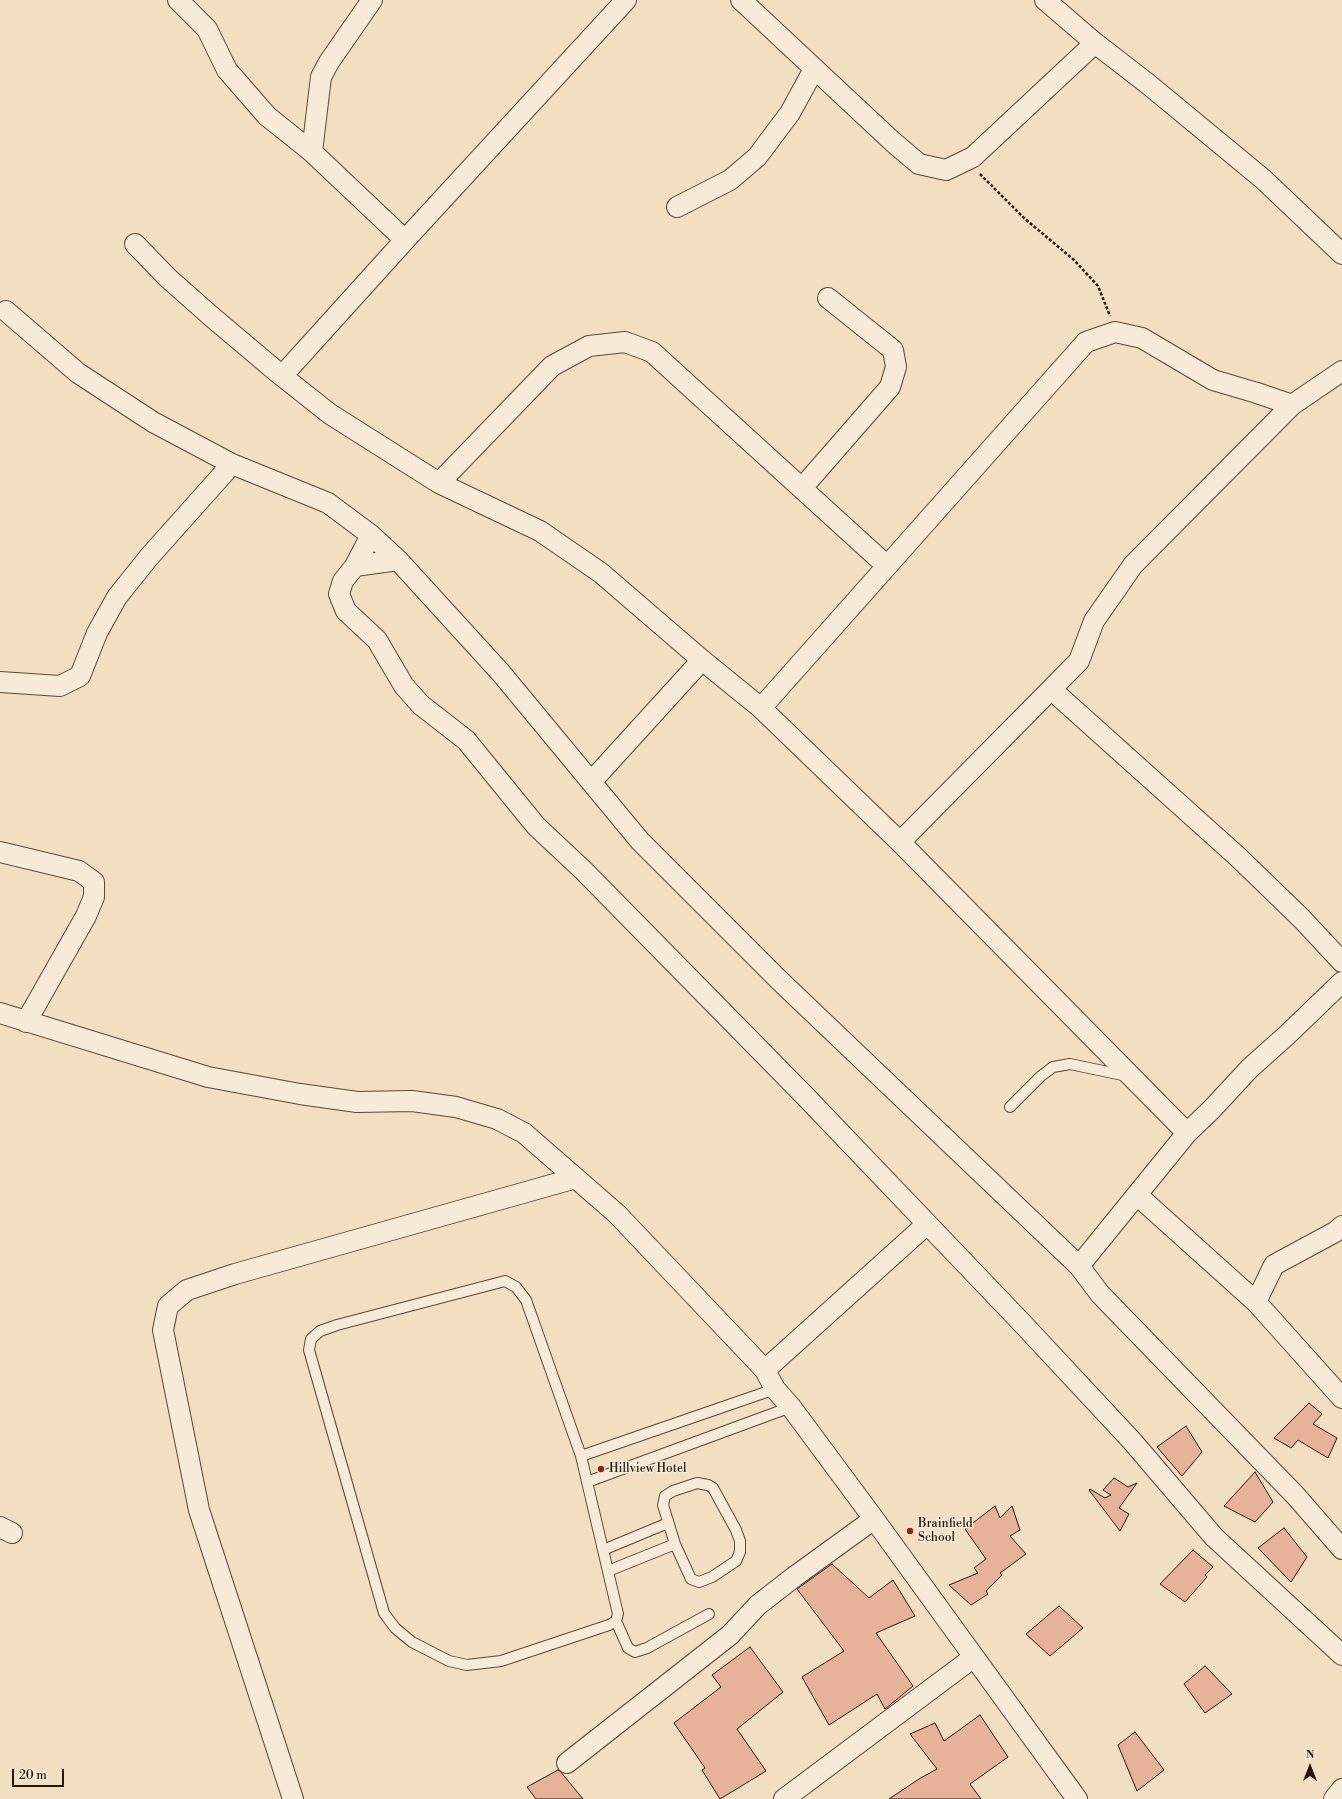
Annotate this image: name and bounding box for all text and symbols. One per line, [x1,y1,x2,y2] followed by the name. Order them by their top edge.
[609,1462,686,1476] place label: Hillview Hotel
[596,1464,606,1474] marker: Hillview Hotel
[918,1517,973,1545] place label: Brainfield School
[905,1526,915,1536] marker: Brainfield School
[1290,1747,1330,1787] north arrow
[1306,1748,1314,1762] text: N
[14,1761,66,1787] scale bar
[19,1768,47,1783] text: 20 m

